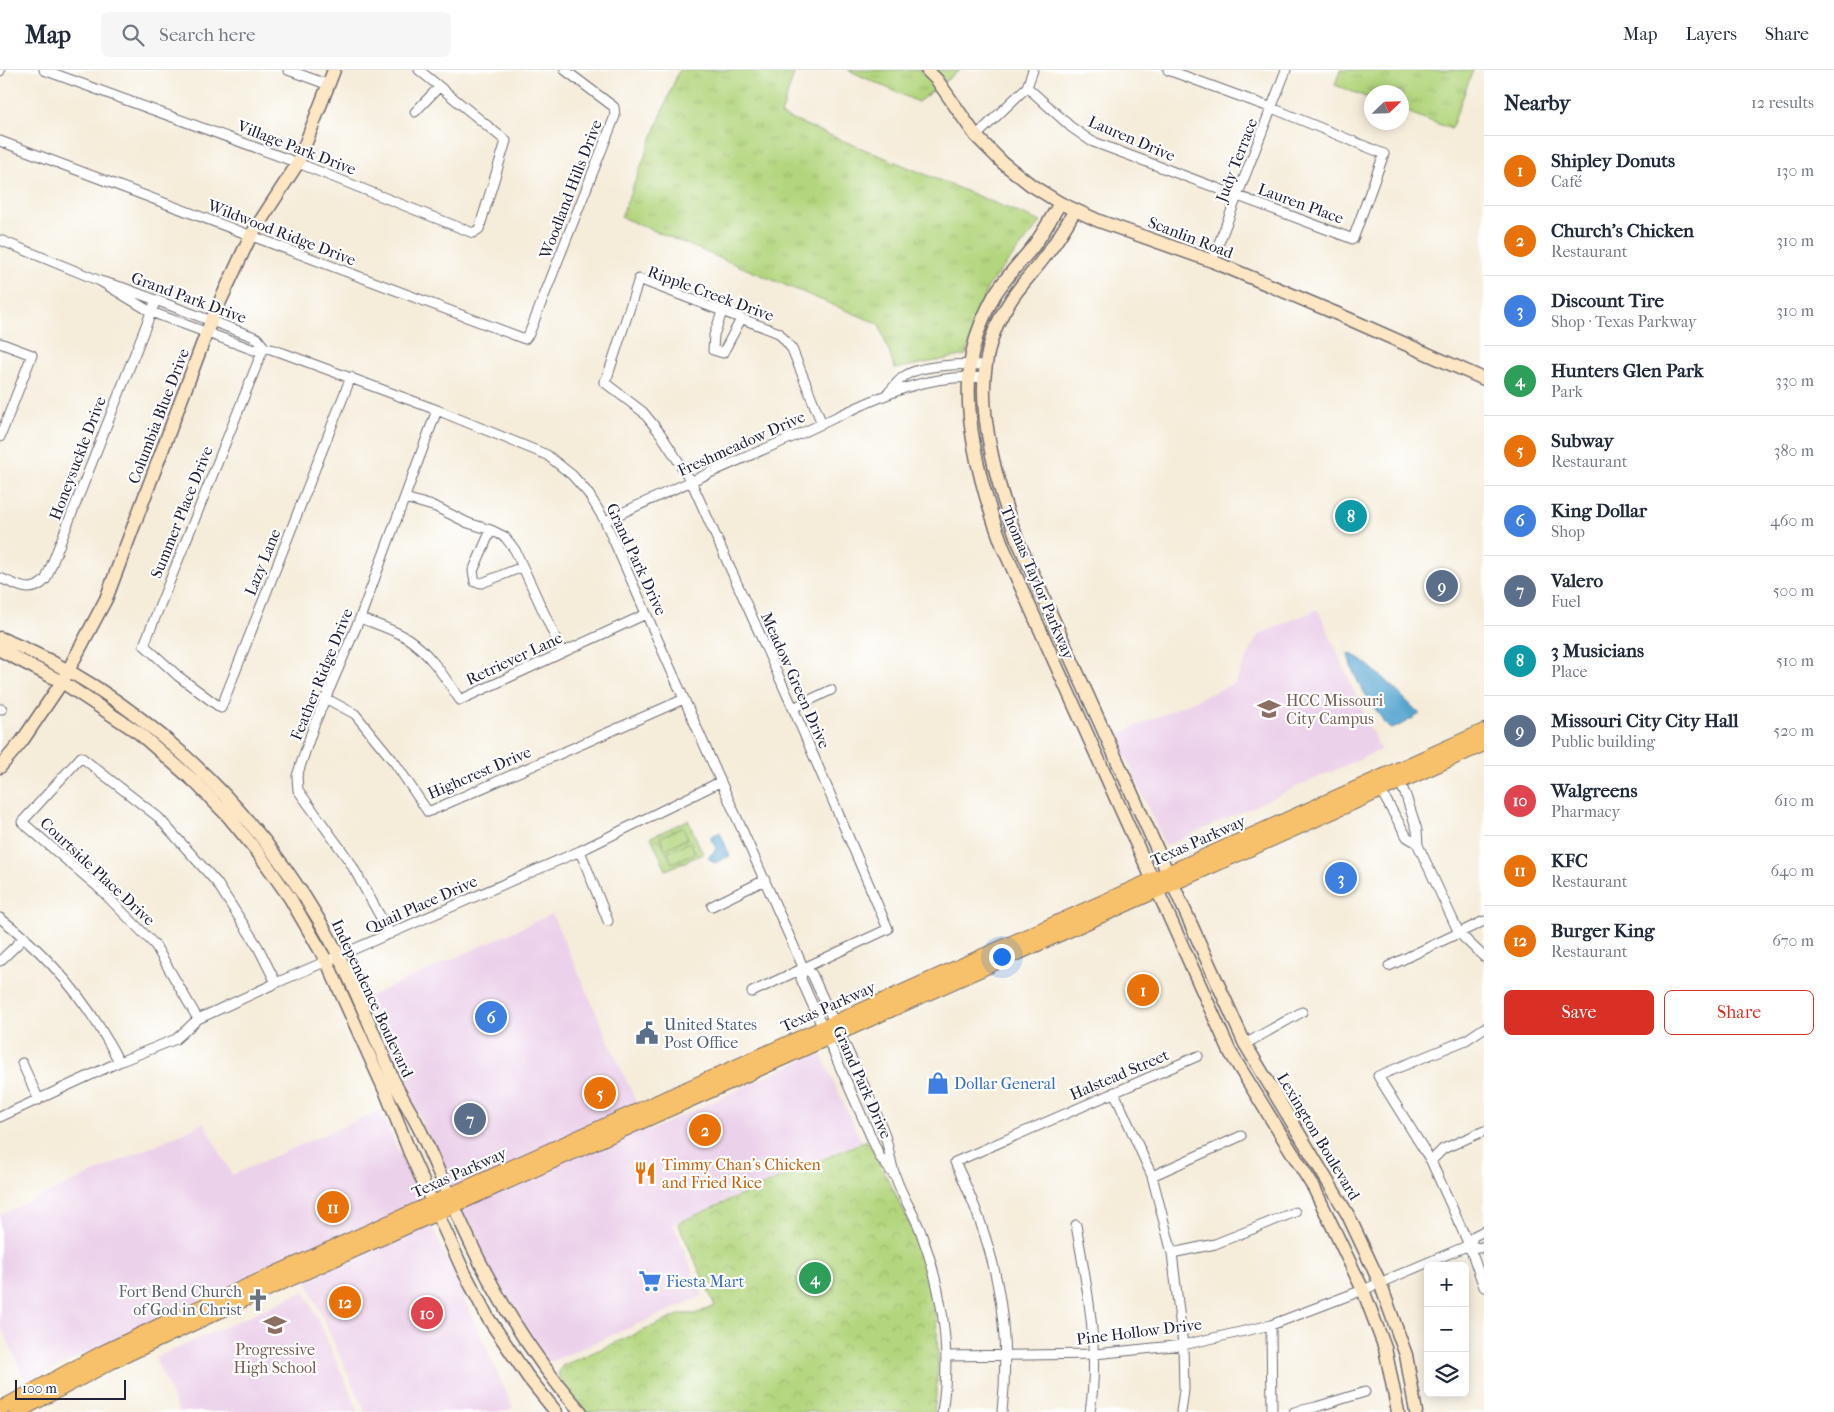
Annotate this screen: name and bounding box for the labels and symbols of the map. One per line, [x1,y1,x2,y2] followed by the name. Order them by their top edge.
[1364,85,1409,130] north arrow
[1086,112,1178,165] street label: Lauren Drive
[1211,115,1261,207] street label: Judy Terrace
[234,116,359,179] street label: Village Park Drive
[535,117,606,262] street label: Woodland Hills Drive
[1255,179,1346,228] street label: Lauren Place
[204,195,359,270] street label: Wildwood Ridge Drive
[1146,213,1236,262] street label: Scanlin Road
[645,262,777,325] street label: Ripple Creek Drive
[129,268,249,327] street label: Grand Park Drive
[124,346,193,487] street label: Columbia Blue Drive
[45,394,110,523] street label: Honeysuckle Drive
[675,407,808,480] street label: Freshmeadow Drive
[146,443,217,581] street label: Summer Place Drive
[1335,497,1367,535] pin: 8
[602,500,671,618] street label: Grand Park Drive
[997,503,1079,662] street label: Thomas Taylor Parkway
[240,526,284,598] street label: Lazy Lane
[1426,567,1458,605] pin: 9
[286,605,357,743] street label: Feather Ridge Drive
[757,609,834,751] street label: Meadow Green Drive
[463,628,566,689] street label: Retriever Lane
[1286,691,1383,728] place label: HCC Missouri City Campus
[1256,696,1282,722] school or university icon: HCC Missouri City Campus
[425,742,534,803] street label: Highcrest Drive
[1148,811,1249,870] street label: Texas Parkway
[36,813,159,930] street label: Courtside Place Drive
[1325,859,1357,897] pin: 3
[362,871,480,938] street label: Quail Place Drive
[328,916,418,1081] street label: Independence Boulevard
[989,944,1015,970] your location
[1127,971,1159,1009] pin: 1
[778,977,879,1036] street label: Texas Parkway
[475,998,507,1036] pin: 6
[664,1015,757,1052] place label: United States Post Office
[634,1020,660,1046] public building icon: United States Post Office
[829,1023,896,1142] street label: Grand Park Drive
[1067,1045,1172,1104] street label: Halstead Street
[1273,1069,1364,1204] street label: Lexington Boulevard
[925,1070,951,1096] shop icon: Dollar General
[584,1074,616,1112] pin: 5
[954,1074,1056,1093] place label: Dollar General
[454,1100,486,1138] pin: 7
[689,1111,721,1149] pin: 2
[409,1143,510,1202] street label: Texas Parkway
[662,1155,822,1192] place label: Timmy Chan's Chicken and Fried Rice
[632,1160,658,1186] restaurant icon: Timmy Chan's Chicken and Fried Rice
[317,1188,349,1226] pin: 11
[799,1259,831,1297] pin: 4
[637,1268,663,1294] supermarket icon: Fiesta Mart
[666,1272,744,1291] place label: Fiesta Mart
[118,1282,242,1319] place label: Fort Bend Church of God in Christ
[329,1283,361,1321] pin: 12
[245,1287,271,1313] church icon: Fort Bend Church of God in Christ
[411,1294,443,1332] pin: 10
[262,1312,288,1338] school or university icon: Progressive High School
[1075,1314,1203,1349] street label: Pine Hollow Drive
[234,1340,317,1377] place label: Progressive High School
[15,1377,126,1400] scale bar

